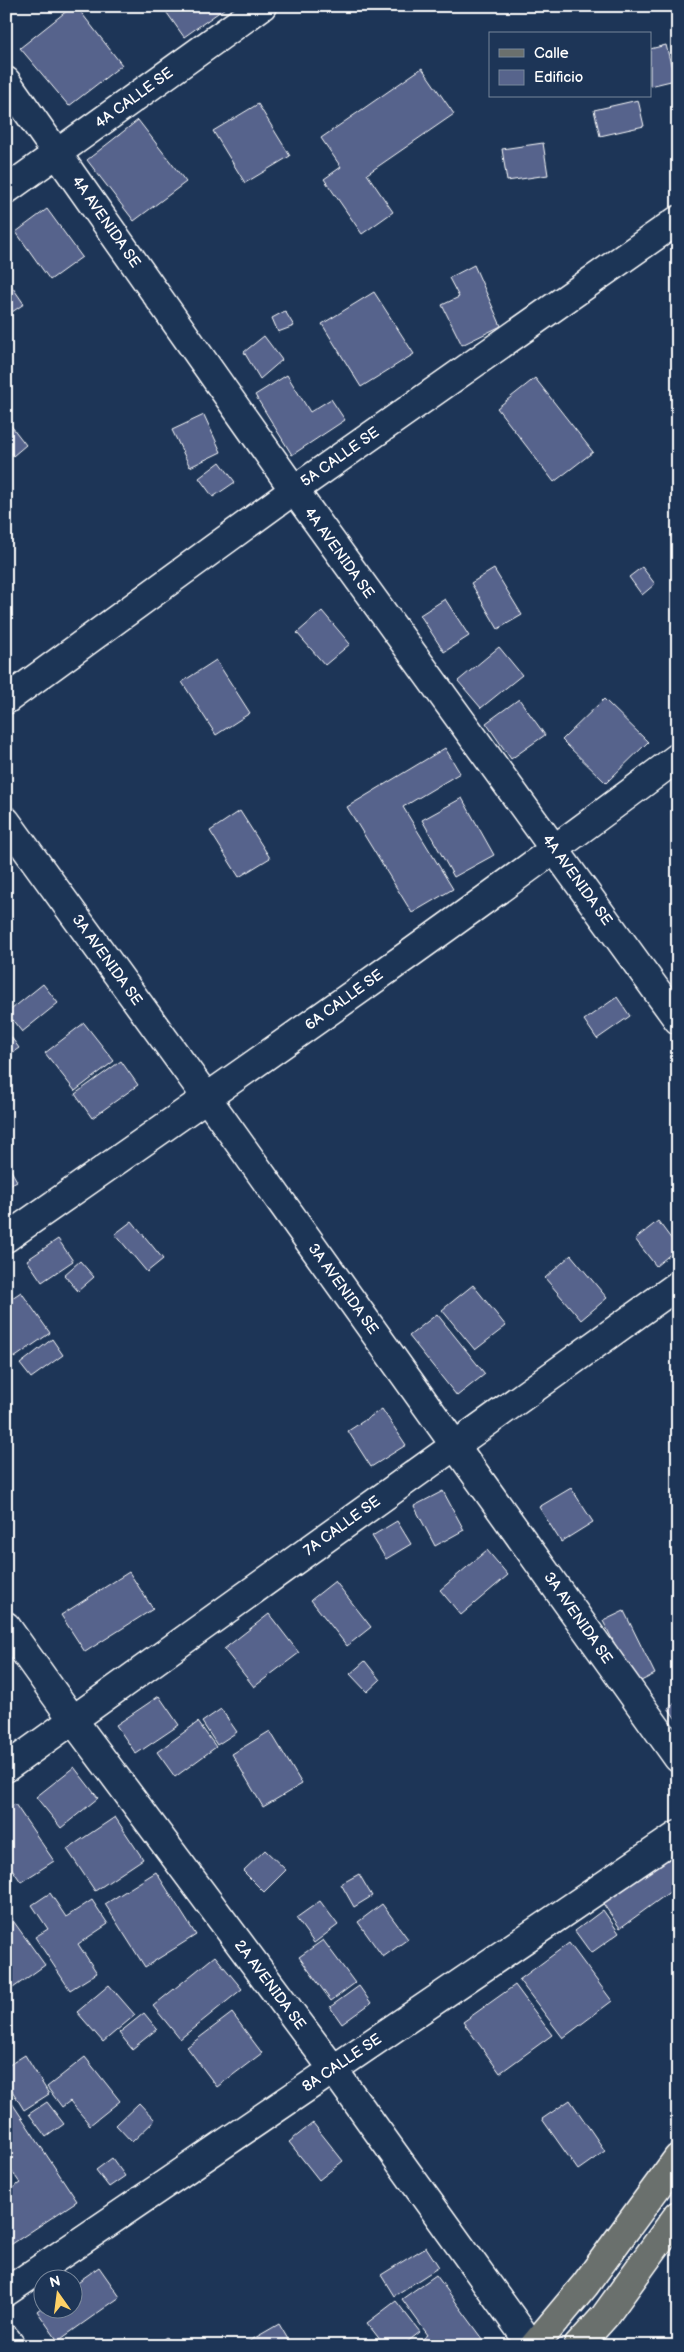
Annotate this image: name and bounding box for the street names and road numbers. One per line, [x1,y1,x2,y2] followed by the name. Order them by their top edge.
[91,63,177,133] street label: 4A CALLE SE
[67,172,145,272] street label: 4A AVENIDA SE
[297,423,383,491] street label: 5A CALLE SE
[300,504,378,602] street label: 4A AVENIDA SE
[538,831,616,929] street label: 4A AVENIDA SE
[68,911,146,1009] street label: 3A AVENIDA SE
[301,965,387,1035] street label: 6A CALLE SE
[304,1240,382,1338] street label: 3A AVENIDA SE
[300,1492,384,1560] street label: 7A CALLE SE
[539,1568,617,1668] street label: 3A AVENIDA SE
[230,1936,310,2034] street label: 2A AVENIDA SE
[299,2029,385,2096] street label: 8A CALLE SE

